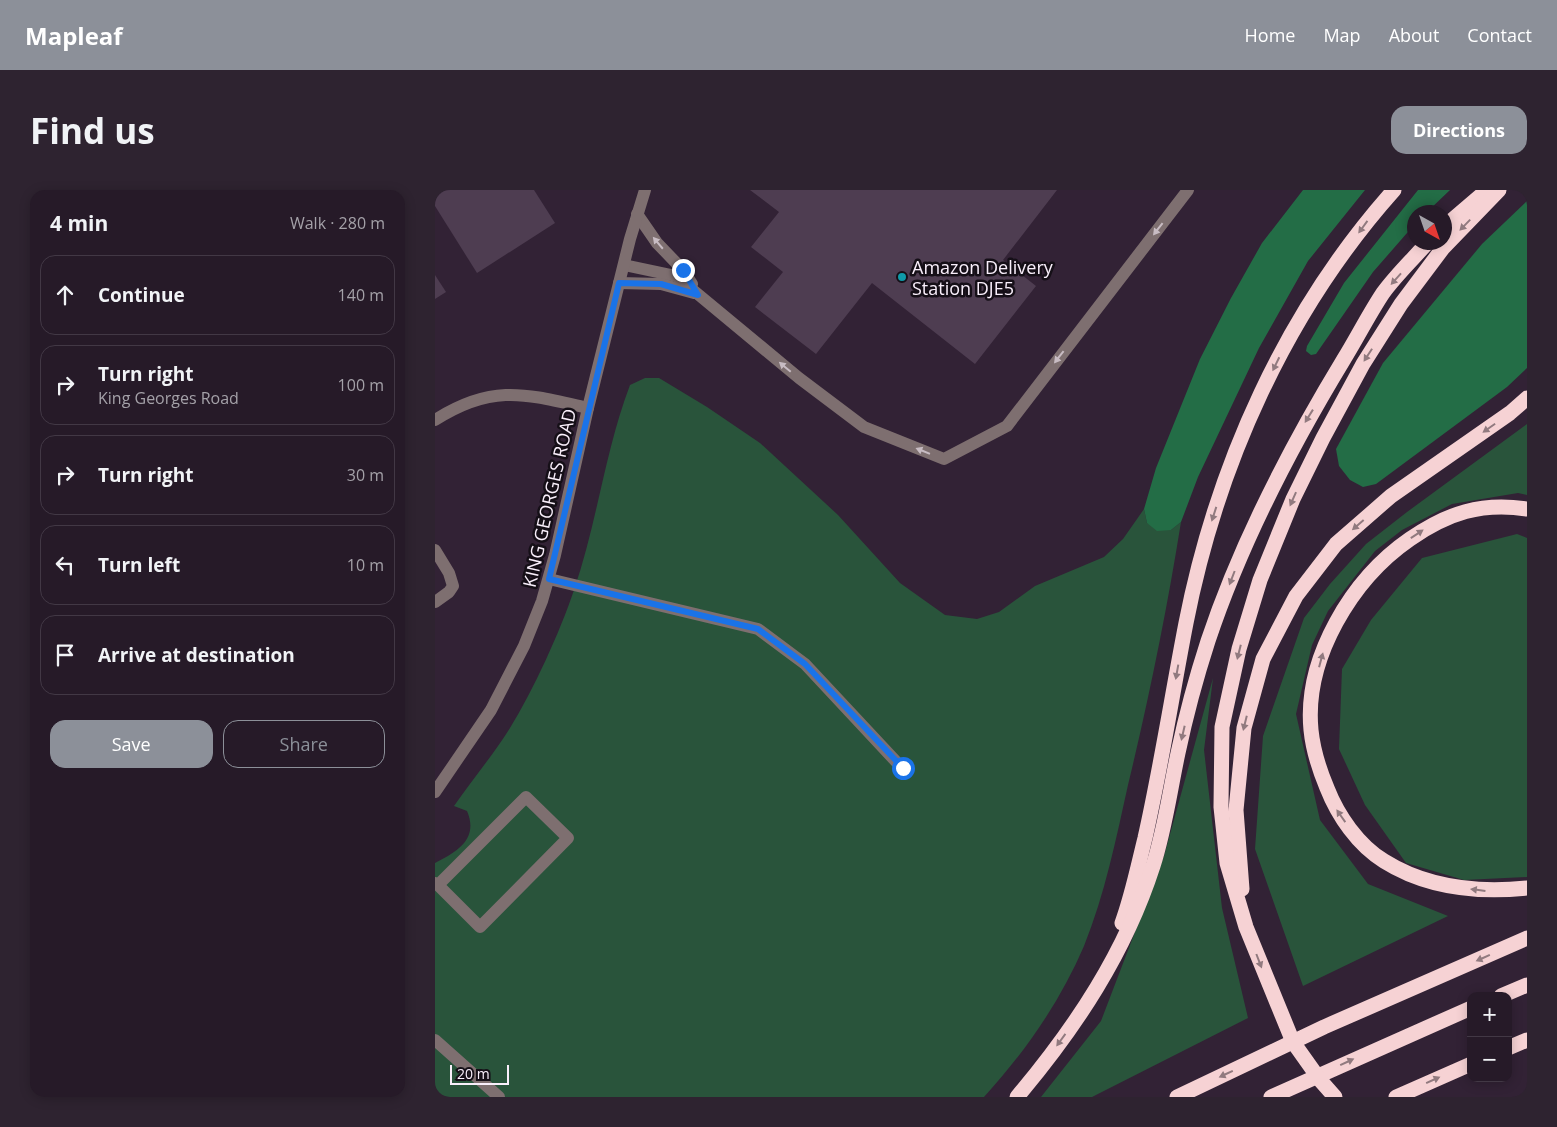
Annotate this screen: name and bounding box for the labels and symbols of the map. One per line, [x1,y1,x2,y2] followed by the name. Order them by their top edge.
[1407,205,1452,250] north arrow
[1459,219,1471,231] one-way arrow
[1357,220,1368,233] one-way arrow
[1153,222,1164,235] one-way arrow
[652,237,663,250] one-way arrow
[912,255,1054,300] place label: Amazon Delivery Station DJE5
[672,259,695,282] route end
[896,271,908,283] marker: Amazon Delivery Station DJE5
[1390,272,1402,284] one-way arrow
[1364,349,1373,362] one-way arrow
[1054,351,1064,364] one-way arrow
[1271,357,1279,371] one-way arrow
[780,361,792,373] one-way arrow
[517,406,581,590] street label: KING GEORGES ROAD
[1305,410,1314,423] one-way arrow
[1482,423,1495,433] one-way arrow
[915,447,930,455] one-way arrow
[1289,492,1297,506] one-way arrow
[1210,507,1218,522] one-way arrow
[1352,519,1365,530] one-way arrow
[1410,529,1424,539] one-way arrow
[1228,571,1235,586] one-way arrow
[1235,645,1243,660] one-way arrow
[1317,653,1325,668] one-way arrow
[1172,664,1180,680] one-way arrow
[1241,715,1249,730] one-way arrow
[1179,726,1187,741] one-way arrow
[892,757,915,780] route start
[1336,809,1346,822] one-way arrow
[1470,886,1486,894] one-way arrow
[1255,954,1263,969] one-way arrow
[1476,954,1490,962] one-way arrow
[1056,1033,1066,1047] one-way arrow
[1340,1058,1354,1066] one-way arrow
[450,1062,509,1085] scale bar
[1218,1070,1233,1078] one-way arrow
[1426,1076,1440,1084] one-way arrow

